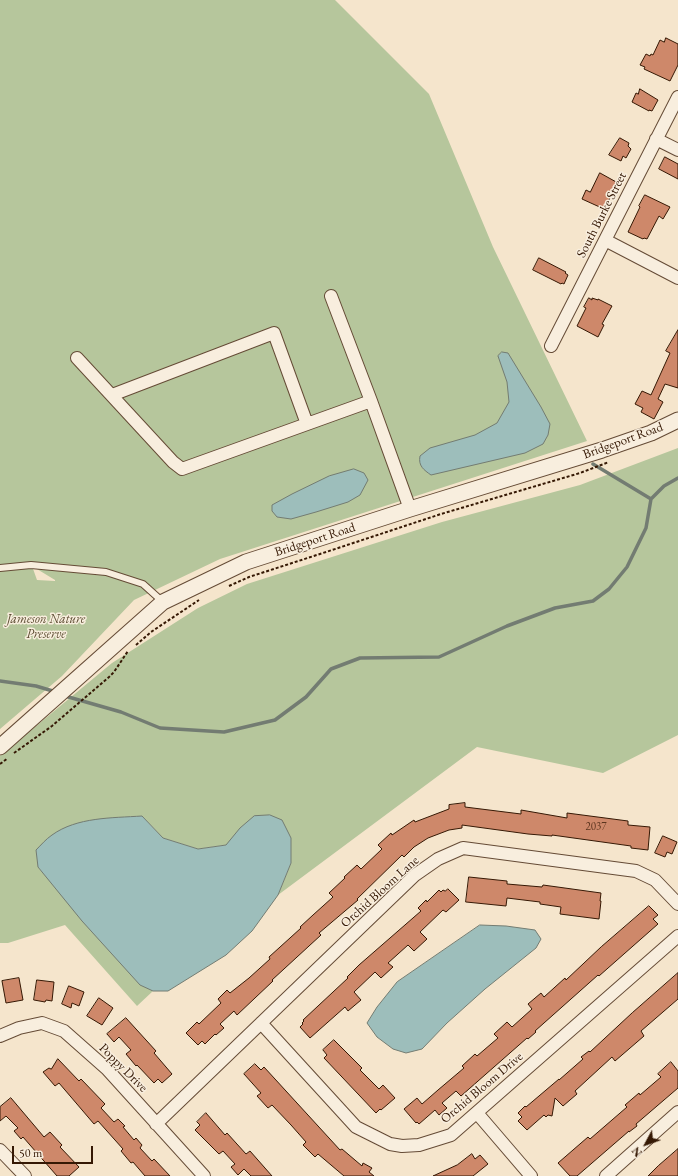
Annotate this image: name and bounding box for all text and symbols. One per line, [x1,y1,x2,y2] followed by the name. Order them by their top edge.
[574,170,630,260] street label: South Burke Street
[581,419,665,463] street label: Bridgeport Road
[273,520,357,560] street label: Bridgeport Road
[7,611,85,642] park label: Jameson Nature Preserve
[585,820,607,834] house number: 2037
[338,853,422,931] street label: Orchid Bloom Lane
[95,1040,151,1096] street label: Poppy Drive
[438,1049,526,1127] street label: Orchid Bloom Drive
[626,1124,666,1164] north arrow
[14,1138,95,1164] scale bar
[629,1144,645,1160] text: N
[19,1145,42,1161] text: 50 m

